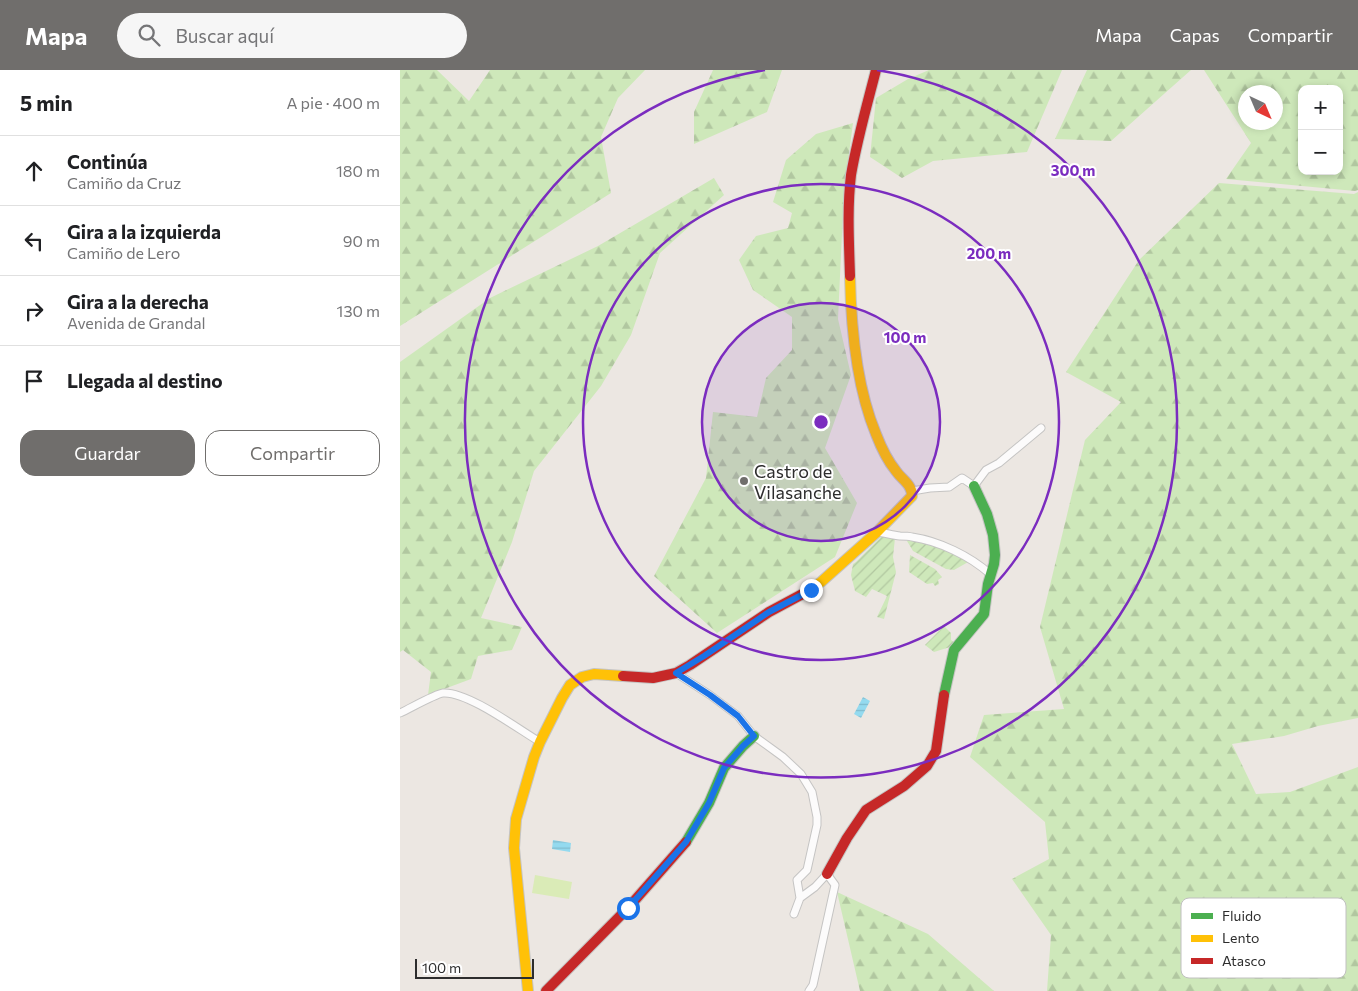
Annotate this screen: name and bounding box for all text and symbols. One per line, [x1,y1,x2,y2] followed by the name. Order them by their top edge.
[117,13,467,58] search box
[25,21,87,50] text: Mapa
[135,21,163,49] icon: search
[175,24,274,47] text: Buscar aquí
[1095,24,1142,46] text: Mapa
[1170,24,1220,46] text: Capas
[1248,24,1333,46] text: Compartir
[1238,85,1283,130] north arrow
[1298,85,1343,175] map controls
[1298,85,1343,130] button: +
[20,90,73,115] text: 5 min
[286,93,380,112] text: A pie · 400 m
[1298,130,1343,175] button: −
[67,150,148,173] text: Continúa
[20,157,48,185] icon: ahead
[336,161,380,180] text: 180 m
[1051,161,1095,179] text: 300 m
[67,173,181,192] text: Camiño da Cruz
[67,220,221,243] text: Gira a la izquierda
[20,227,48,255] icon: left
[343,231,380,250] text: 90 m
[67,243,180,262] text: Camiño de Lero
[967,244,1011,262] text: 200 m
[67,290,209,313] text: Gira a la derecha
[20,297,48,325] icon: right
[337,301,380,320] text: 130 m
[67,313,206,332] text: Avenida de Grandal
[884,328,926,346] text: 100 m
[20,367,48,395] icon: arrive
[67,369,223,392] text: Llegada al destino
[812,413,830,431] centre of rings
[20,430,195,476] button: Guardar
[205,430,380,476] button: Compartir
[754,460,842,503] place label: Castro de Vilasanche
[738,475,750,487] marker: Castro de Vilasanche
[800,579,823,602] route end
[617,897,640,920] route start
[1181,898,1346,978] legend
[1222,907,1261,924] text: Fluido
[1222,929,1259,946] text: Lento
[1222,952,1266,969] text: Atasco
[415,956,534,979] scale bar
[422,959,461,976] text: 100 m

